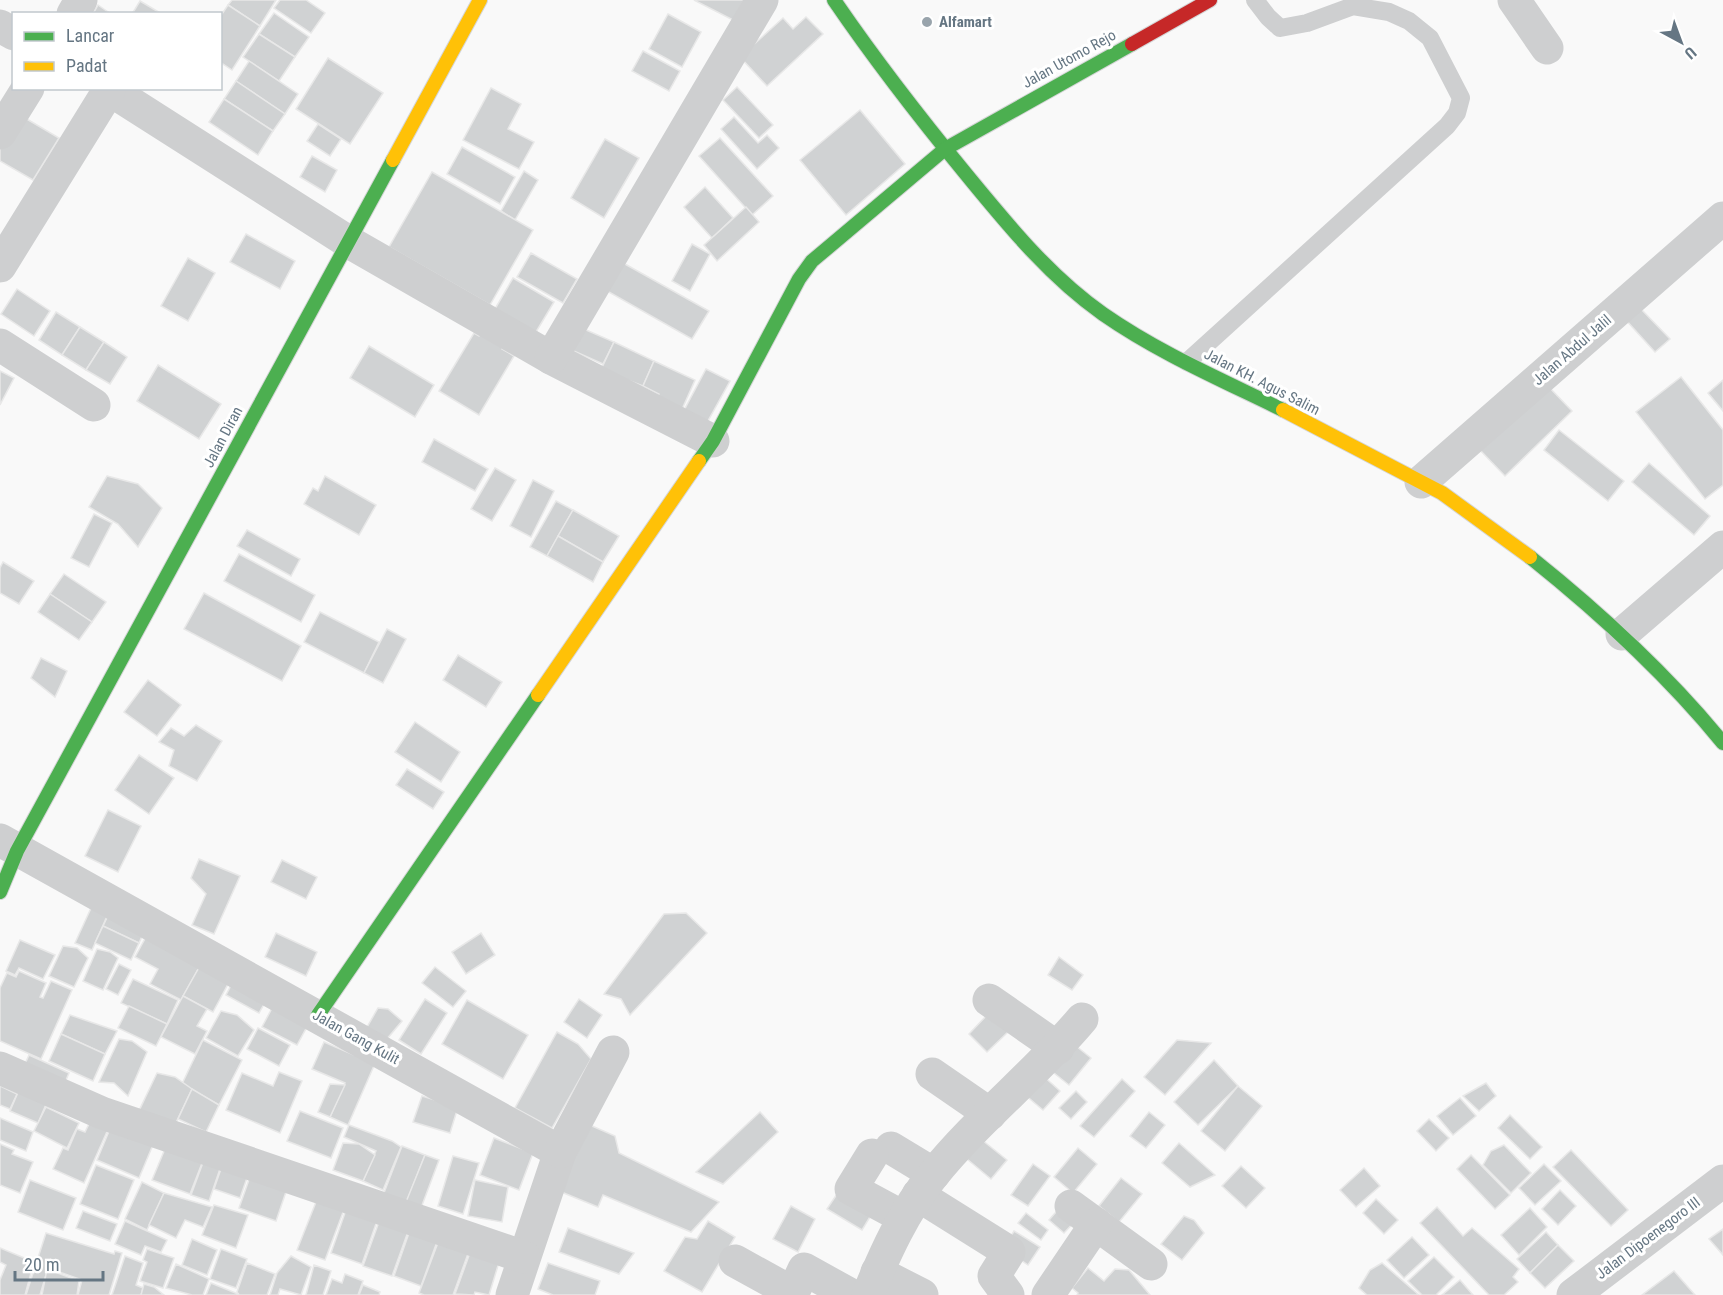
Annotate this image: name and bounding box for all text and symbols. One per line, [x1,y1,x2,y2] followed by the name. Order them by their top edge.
[12,12,222,90] legend
[1651,12,1711,72] north arrow
[939,13,992,31] place label: Alfamart
[920,15,934,29] marker: Alfamart
[66,25,115,46] text: Lancar
[1019,26,1119,92] street label: Jalan Utomo Rejo
[1681,43,1700,63] text: U
[66,55,107,76] text: Padat
[1529,311,1615,389] street label: Jalan Abdul Jalil
[1201,345,1323,419] street label: Jalan KH. Agus Salim
[199,403,247,471] street label: Jalan Diran
[309,1006,403,1068] street label: Jalan Gang Kulit
[1592,1193,1704,1283] street label: Jalan Dipoenegoro III
[15,1244,104,1282] scale bar
[24,1254,59,1275] text: 20 m

